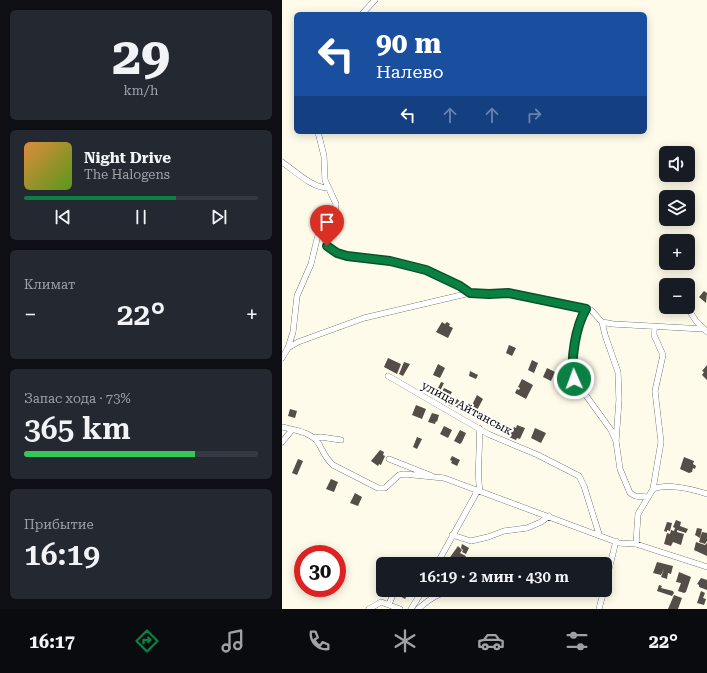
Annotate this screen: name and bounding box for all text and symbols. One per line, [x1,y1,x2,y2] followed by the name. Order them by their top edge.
[112,26,170,87] text: 29
[376,27,441,60] text: 90 m
[310,28,362,80] icon: left
[376,61,444,82] text: Налево
[124,83,158,98] text: km/h
[397,104,419,126] icon: left
[439,104,461,126] icon: ahead
[481,104,503,126] icon: ahead
[523,104,545,126] icon: right
[659,146,695,314] map controls
[659,146,695,182] button: sound
[84,149,171,167] text: Night Drive
[84,167,170,182] text: The Halogens
[659,190,695,226] button: layers
[310,205,344,246] pin
[52,206,74,228] icon: previous
[130,206,152,228] icon: pause
[208,206,230,228] icon: next
[316,211,338,233] icon: arrive
[659,234,695,270] button: +
[24,277,75,292] text: Климат
[659,278,695,314] button: −
[117,297,165,332] text: 22°
[24,302,36,327] text: −
[246,302,258,327] text: +
[553,358,595,400] position arrow
[419,378,515,438] street label: улица Айтансык
[24,391,131,406] text: Запас хода · 73%
[24,411,131,446] text: 365 km
[24,517,94,532] text: Прибытие
[24,537,100,572] text: 16:19
[294,545,346,597] speed limit sign: 30
[419,568,569,586] text: 16:19 · 2 мин · 430 m
[133,627,161,655] icon: directions
[219,627,247,655] icon: music
[305,627,333,655] icon: phone
[391,627,419,655] icon: climate
[477,627,505,655] icon: car
[563,627,591,655] icon: filters
[29,631,75,652] text: 16:17
[649,631,678,652] text: 22°

